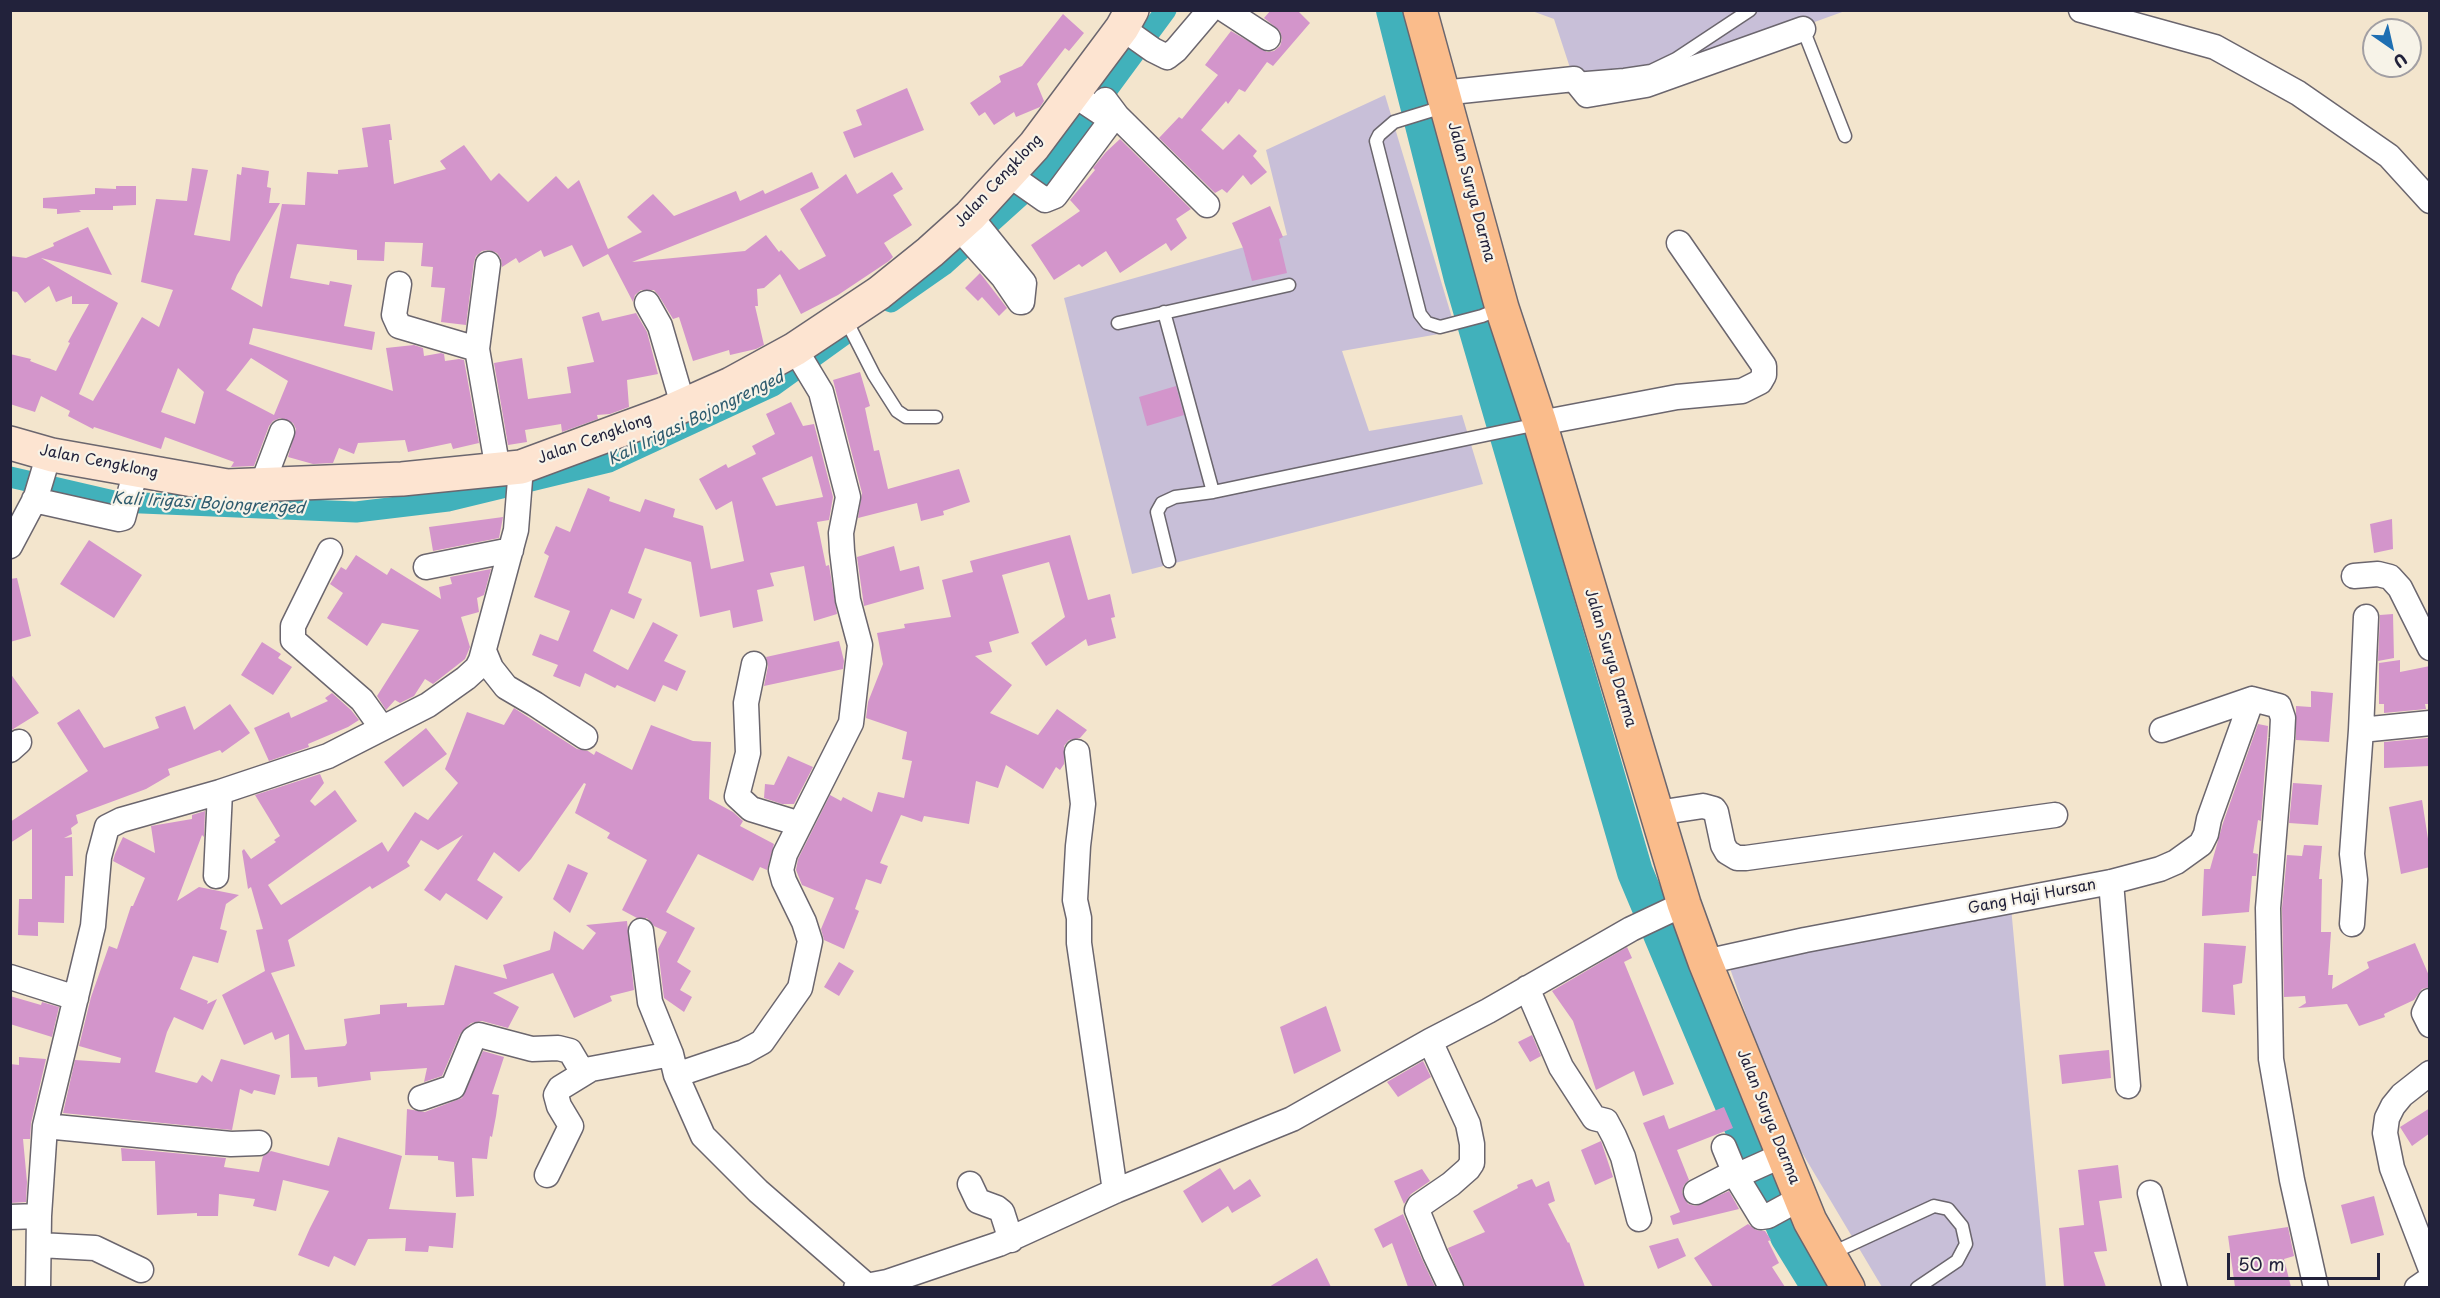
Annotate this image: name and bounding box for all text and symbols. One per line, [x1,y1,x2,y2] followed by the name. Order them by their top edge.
[2362,18,2422,78] north arrow
[2389,48,2413,75] text: U
[1444,120,1498,264] street label: Jalan Surya Darma
[951,131,1047,231] street label: Jalan Cengklong
[605,368,787,470] water label: Kali Irigasi Bojongrenged
[535,410,655,468] street label: Jalan Cengklong
[38,442,160,482] street label: Jalan Cengklong
[111,489,305,519] water label: Kali Irigasi Bojongrenged
[1580,586,1640,730] street label: Jalan Surya Darma
[1967,876,2097,918] street label: Gang Haji Hursan
[1733,1047,1803,1187] street label: Jalan Surya Darma
[2230,1241,2383,1279] scale bar
[2238,1250,2285,1277] text: 50 m

